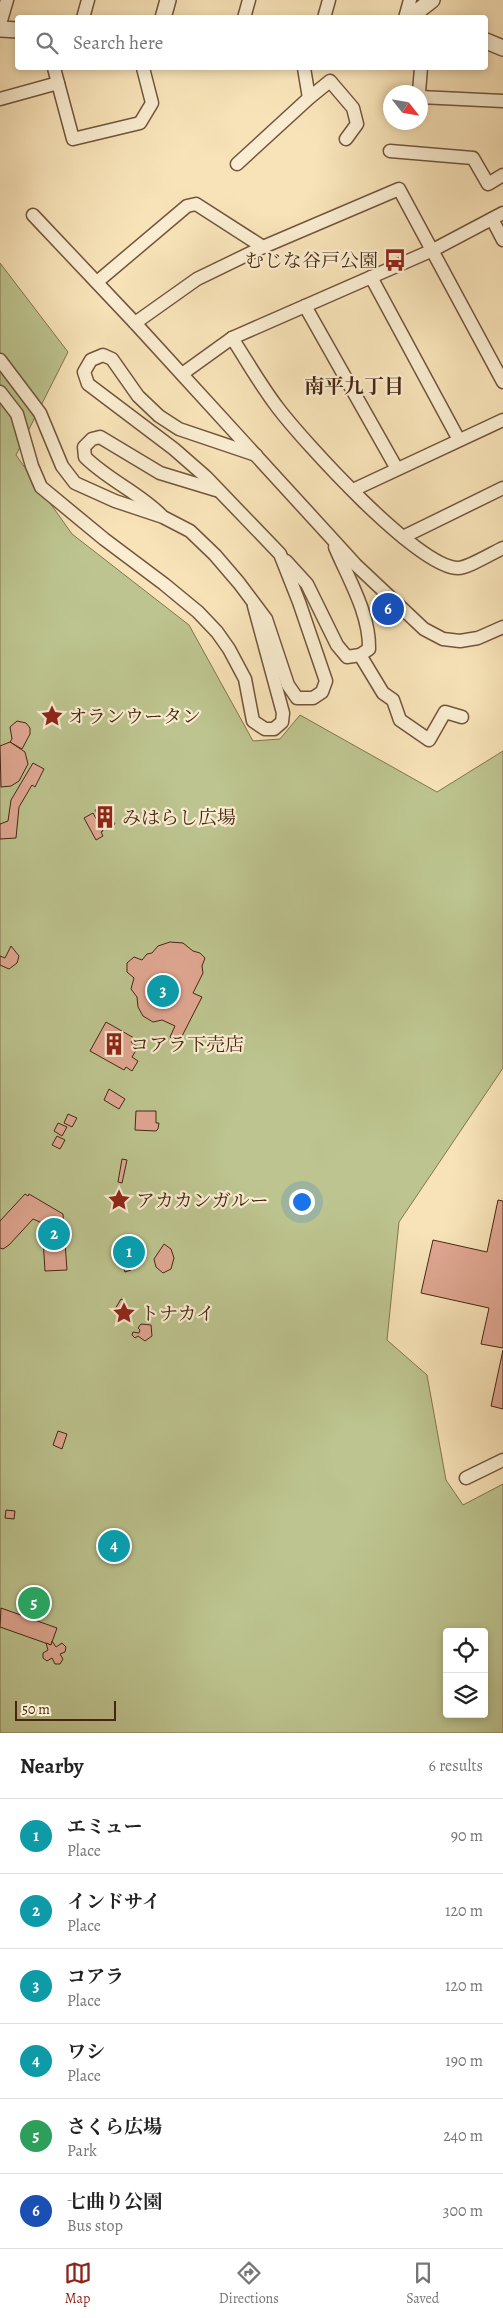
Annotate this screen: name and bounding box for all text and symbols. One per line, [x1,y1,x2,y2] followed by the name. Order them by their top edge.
[15,15,488,70] search box
[33,29,61,57] icon: search
[73,30,163,56] text: Search here
[383,85,428,130] north arrow
[382,247,408,273] bus stop icon: むじな谷戸公園
[245,248,378,274] place label: むじな谷戸公園
[304,373,404,400] district label: 南平九丁目
[372,590,404,628] pin: 6
[39,703,65,729] place icon: オランウータン
[68,704,201,730] place label: オランウータン
[92,804,118,830] building icon: みはらし広場
[122,805,236,831] place label: みはらし広場
[147,972,179,1010] pin: 3
[101,1031,127,1057] building icon: コアラ下売店
[130,1032,244,1058] place label: コアラ下売店
[106,1187,132,1213] place icon: アカカンガルー
[136,1188,269,1214] place label: アカカンガルー
[289,1189,315,1215] your location
[38,1215,70,1253] pin: 2
[113,1233,145,1271] pin: 1
[111,1300,137,1326] place icon: トナカイ
[140,1301,215,1327] place label: トナカイ
[98,1527,130,1565] pin: 4
[18,1584,50,1622] pin: 5
[443,1628,488,1718] map controls
[443,1628,488,1673] button: locate
[443,1673,488,1718] button: layers
[15,1698,116,1721] scale bar
[22,1700,50,1719] text: 50 m
[20,1752,83,1780] text: Nearby
[429,1755,483,1777] text: 6 results
[67,1814,143,1840] text: エミュー
[33,1825,39,1847] text: 1
[451,1825,483,1847] text: 90 m
[67,1840,101,1862] text: Place
[67,1889,161,1915] text: インドサイ
[32,1900,40,1922] text: 2
[445,1900,483,1922] text: 120 m
[67,1915,101,1937] text: Place
[67,1964,124,1990] text: コアラ
[33,1975,39,1997] text: 3
[445,1975,483,1997] text: 120 m
[67,1990,101,2012] text: Place
[67,2039,105,2065] text: ワシ
[32,2050,40,2072] text: 4
[445,2050,483,2072] text: 190 m
[67,2065,101,2087] text: Place
[67,2114,162,2140] text: さくら広場
[33,2125,39,2147] text: 5
[443,2125,483,2147] text: 240 m
[67,2140,97,2162] text: Park
[67,2189,162,2215] text: 七曲り公園
[32,2200,40,2222] text: 6
[443,2200,483,2222] text: 300 m
[67,2215,123,2237] text: Bus stop
[64,2259,92,2308] tab: Map
[219,2259,279,2308] tab: Directions
[406,2259,439,2308] tab: Saved

